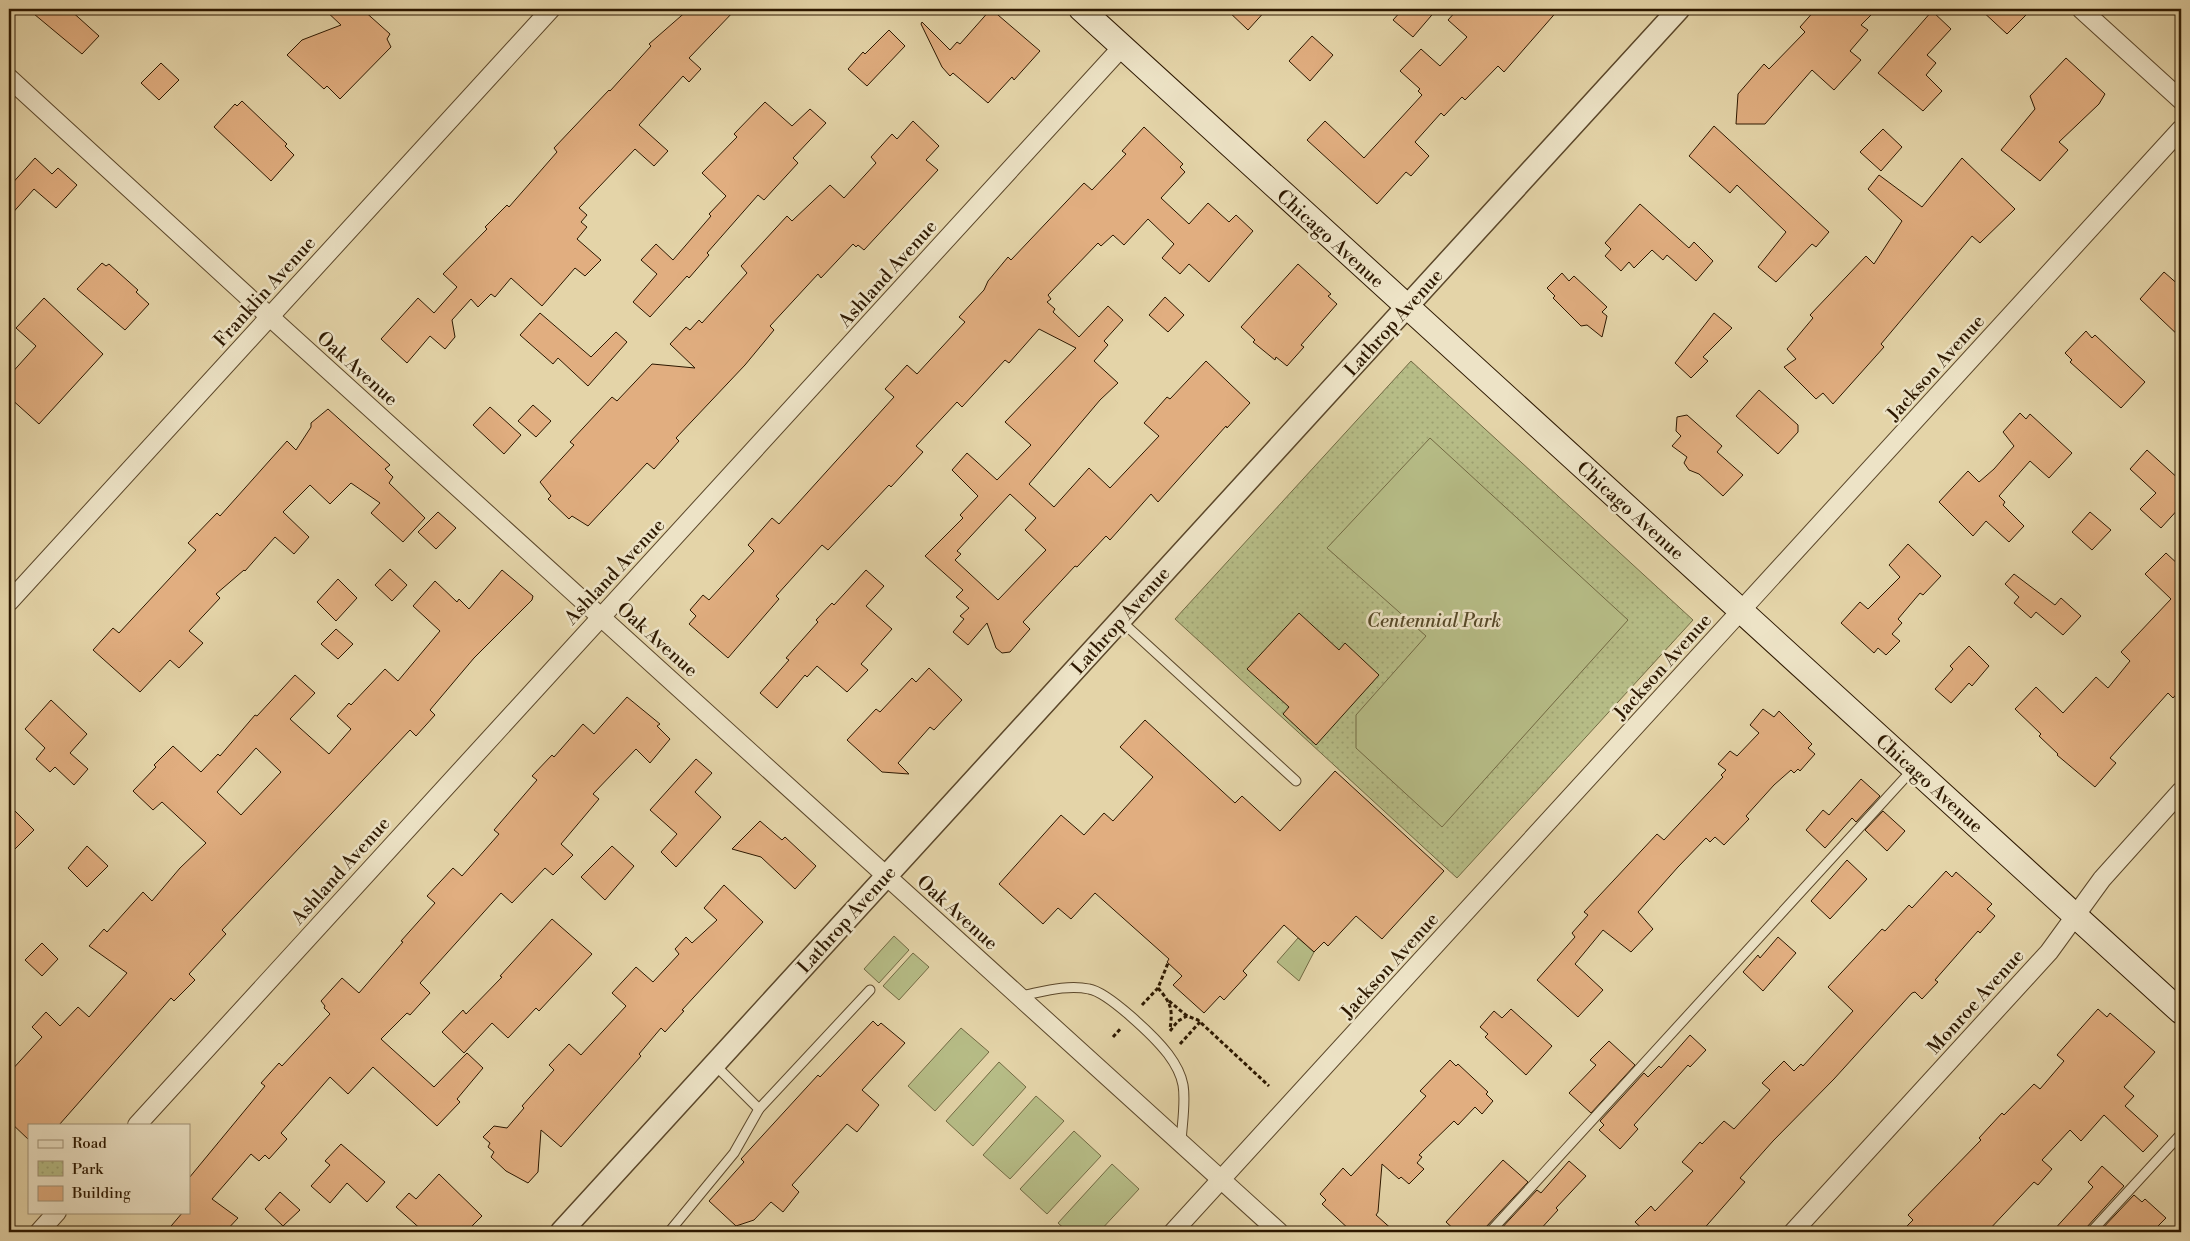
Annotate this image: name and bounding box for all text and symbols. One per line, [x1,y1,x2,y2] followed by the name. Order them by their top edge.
[1271,184,1389,293] street label: Chicago Avenue
[832,215,942,333] street label: Ashland Avenue
[209,231,321,352] street label: Franklin Avenue
[1339,264,1448,381] street label: Lathrop Avenue
[1881,310,1990,427] street label: Jackson Avenue
[312,326,403,411] street label: Oak Avenue
[1571,456,1689,565] street label: Chicago Avenue
[559,514,670,631] street label: Ashland Avenue
[1066,562,1175,679] street label: Lathrop Avenue
[612,597,703,682] street label: Oak Avenue
[1367,609,1501,633] park label: Centennial Park
[1608,609,1717,726] street label: Jackson Avenue
[1870,729,1988,838] street label: Chicago Avenue
[285,812,395,930] street label: Ashland Avenue
[792,861,901,978] street label: Lathrop Avenue
[912,870,1003,955] street label: Oak Avenue
[1335,908,1444,1025] street label: Jackson Avenue
[1922,944,2029,1059] street label: Monroe Avenue
[28,1124,190,1214] legend
[72,1134,107,1153] text: Road
[72,1160,104,1179] text: Park
[71,1184,131,1203] text: Building

